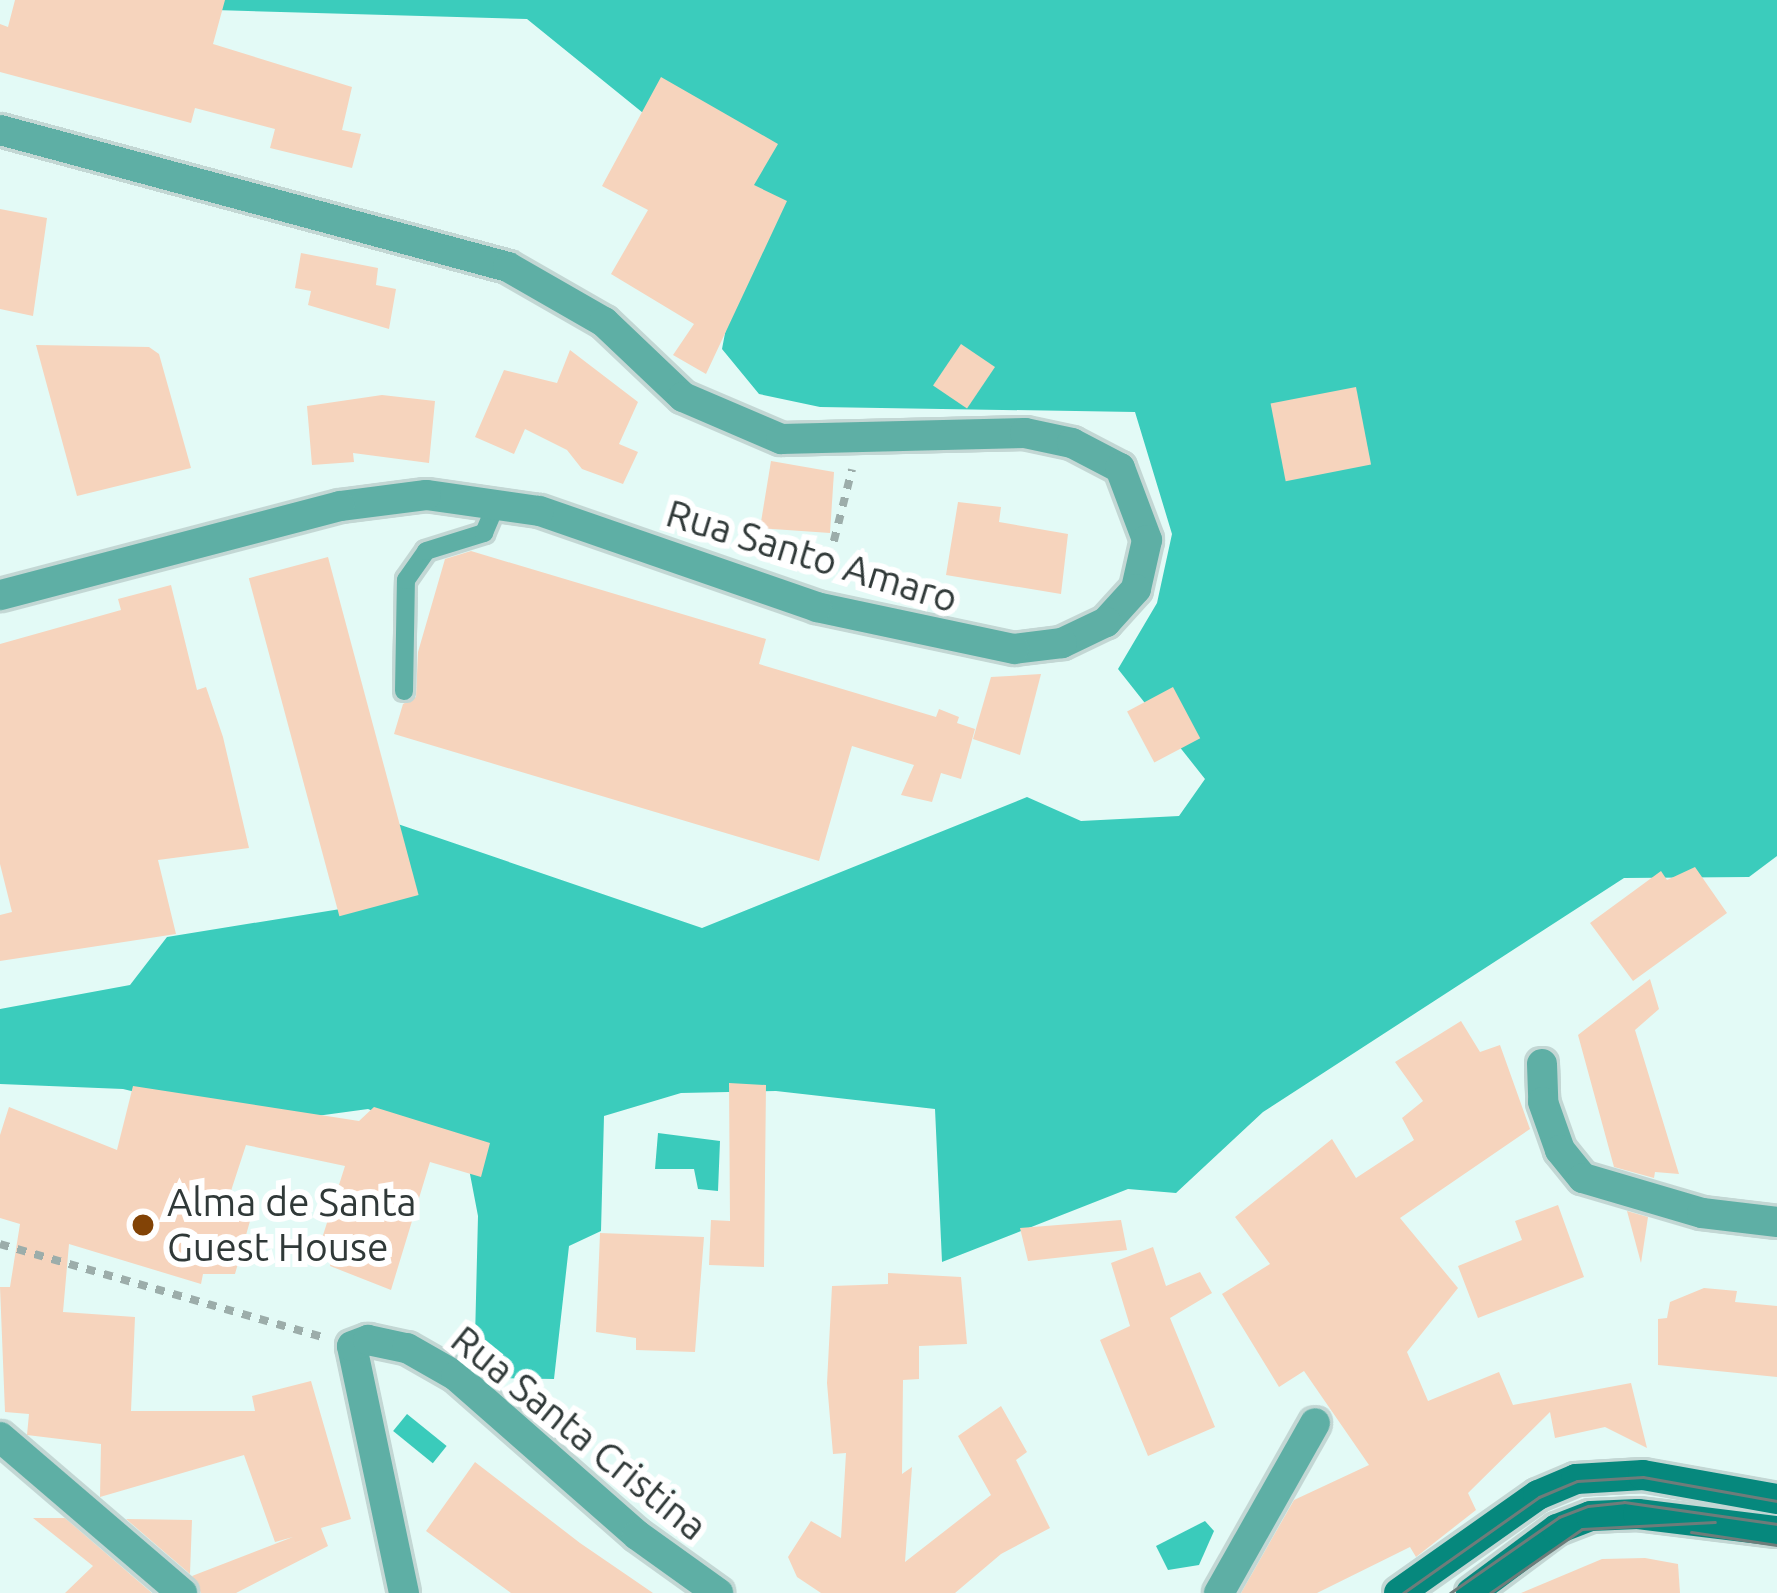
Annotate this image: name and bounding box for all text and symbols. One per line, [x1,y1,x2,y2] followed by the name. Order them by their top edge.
[661,489,963,623] street label: Rua Santo Amaro
[167,1180,417,1271] place label: Alma de Santa Guest House
[130,1212,156,1238] marker: Alma de Santa Guest House
[442,1316,716,1550] street label: Rua Santa Cristina

